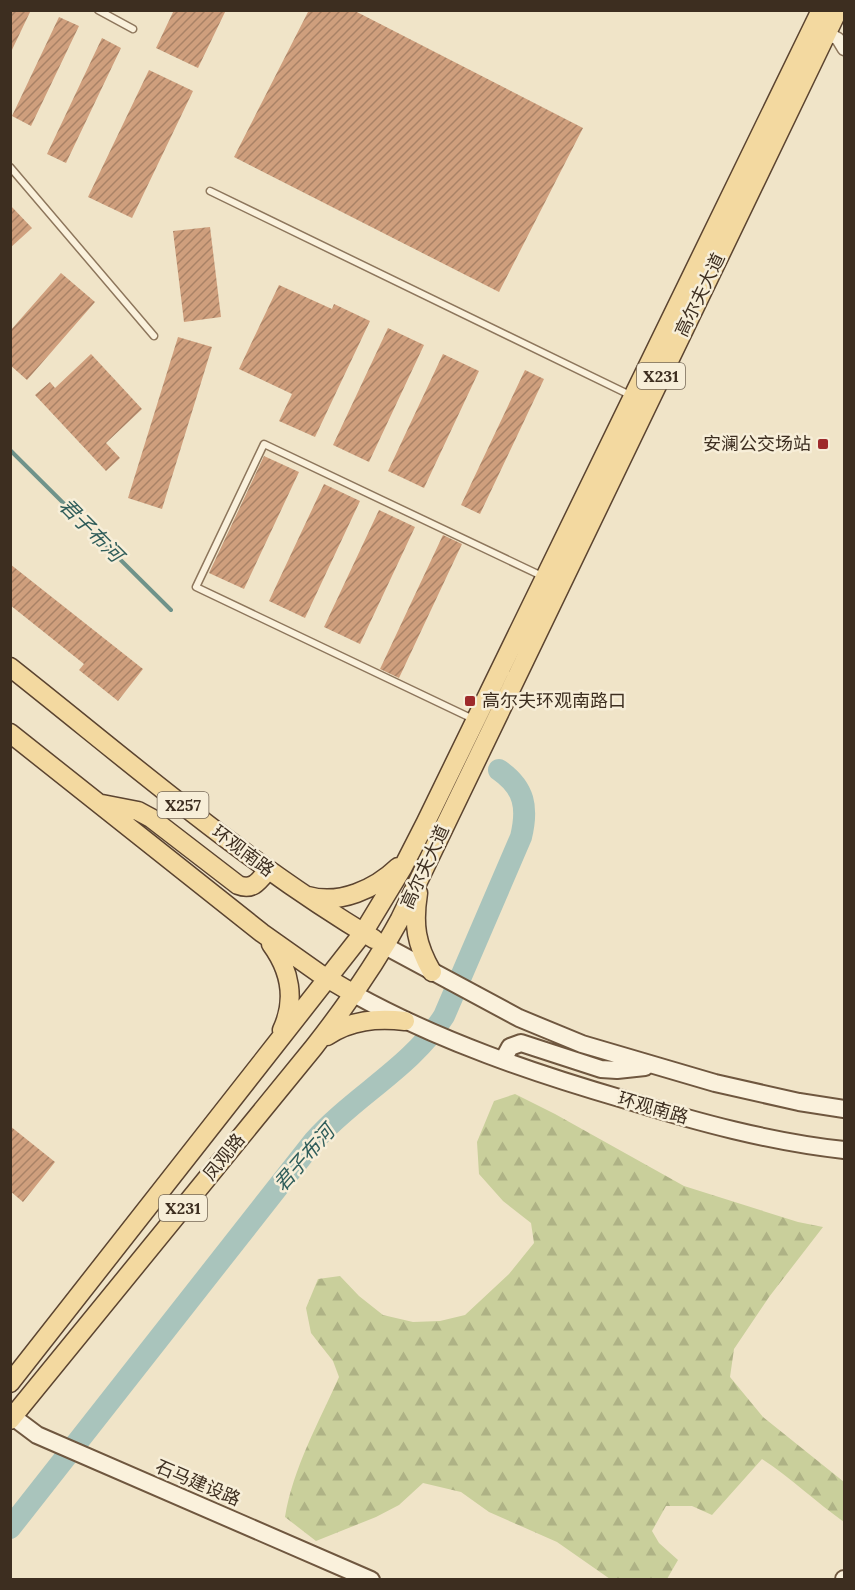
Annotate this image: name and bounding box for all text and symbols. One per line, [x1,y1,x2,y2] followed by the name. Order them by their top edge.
[669,249,730,340] street label: 高尔夫大道
[637,363,685,389] road number: X231
[703,432,811,455] place label: 安澜公交场站
[816,437,830,451] marker: 安澜公交场站
[54,493,131,570] water label: 君子布河
[482,689,626,712] place label: 高尔夫环观南路口
[463,694,477,708] marker: 高尔夫环观南路口
[158,792,208,818] road number: X257
[208,820,279,881] street label: 环观南路
[395,821,454,912] street label: 高尔夫大道
[615,1087,691,1128] street label: 环观南路
[268,1116,342,1196] water label: 君子布河
[198,1128,250,1185] street label: 凤观路
[159,1195,207,1221] road number: X231
[152,1454,244,1511] street label: 石马建设路

